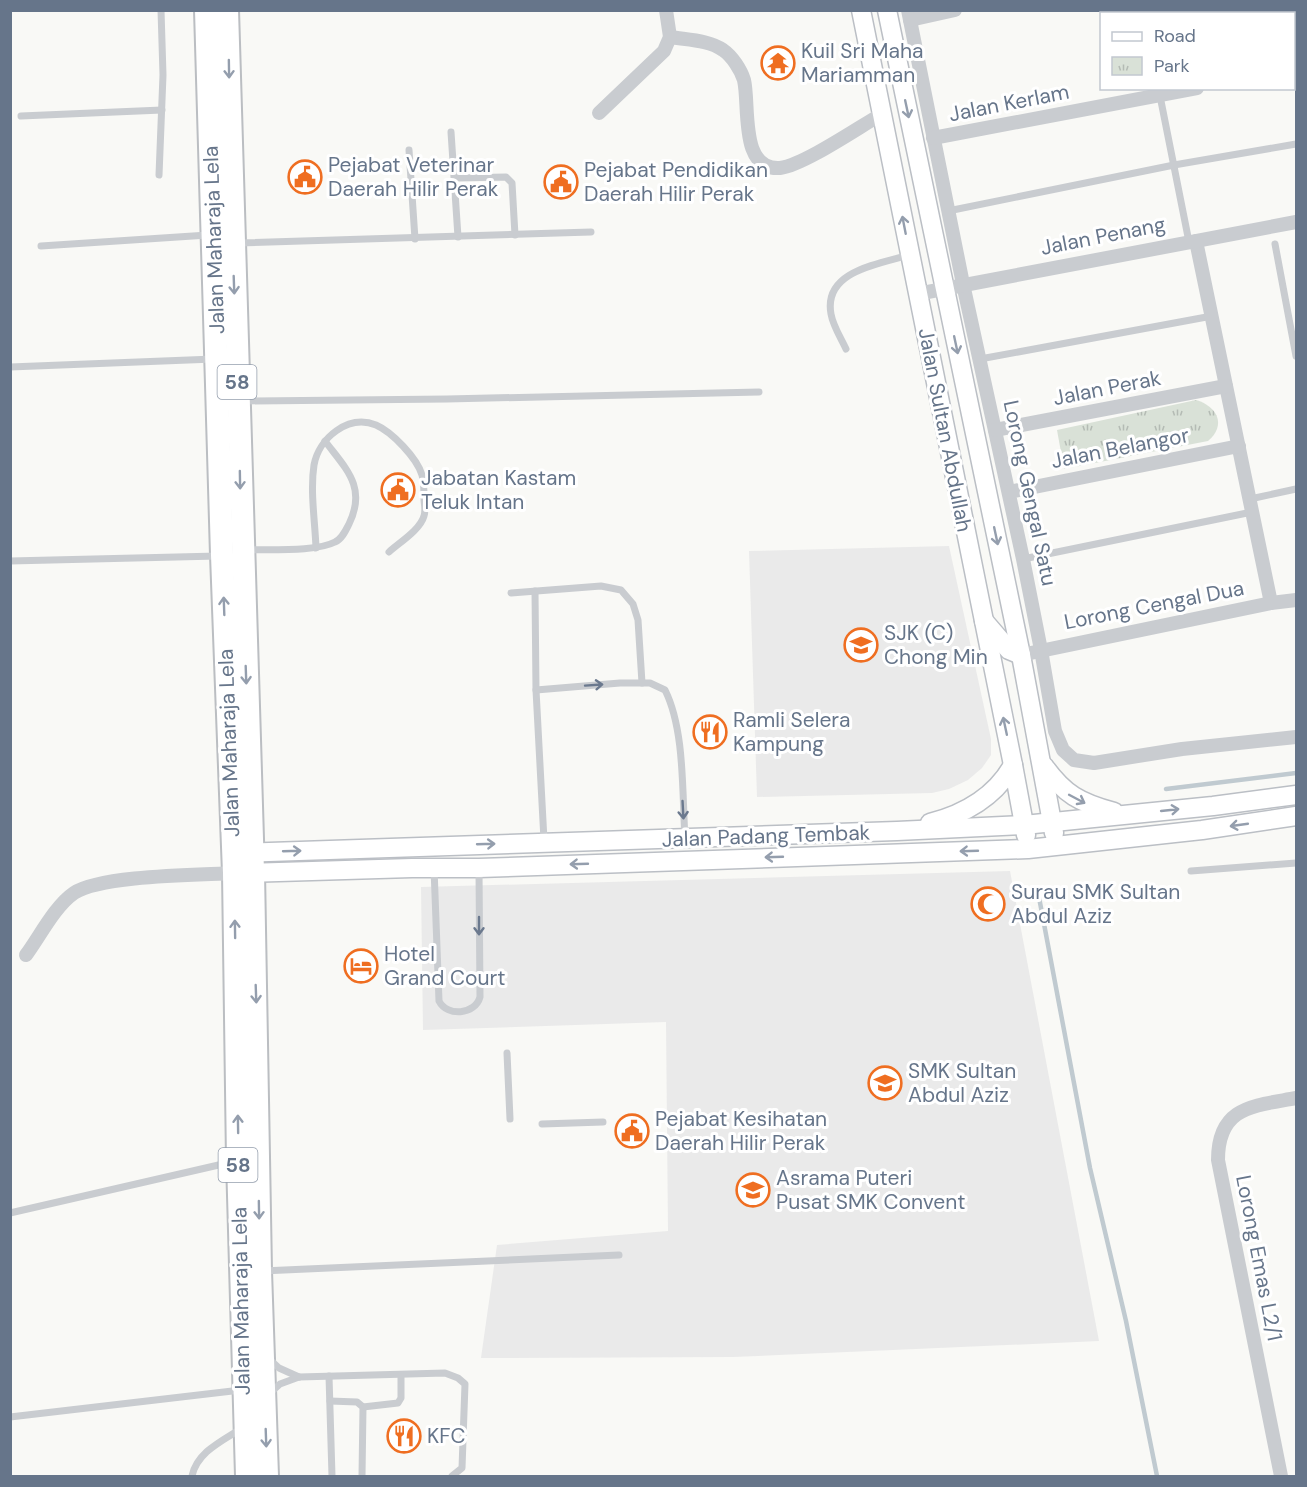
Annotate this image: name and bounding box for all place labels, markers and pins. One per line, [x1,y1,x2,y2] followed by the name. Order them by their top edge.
[801,37,923,89] place label: Kuil Sri Maha Mariamman
[760,45,796,81] temple icon: Kuil Sri Maha Mariamman
[328,151,499,203] place label: Pejabat Veterinar Daerah Hilir Perak
[584,156,768,208] place label: Pejabat Pendidikan Daerah Hilir Perak
[287,159,323,195] public building icon: Pejabat Veterinar Daerah Hilir Perak
[543,164,579,200] public building icon: Pejabat Pendidikan Daerah Hilir Perak
[421,464,576,516] place label: Jabatan Kastam Teluk Intan
[380,472,416,508] public building icon: Jabatan Kastam Teluk Intan
[884,619,988,671] place label: SJK (C) Chong Min
[843,627,879,663] school or university icon: SJK (C) Chong Min
[733,706,851,758] place label: Ramli Selera Kampung
[692,714,728,750] restaurant icon: Ramli Selera Kampung
[1011,878,1180,930] place label: Surau SMK Sultan Abdul Aziz
[970,886,1006,922] mosque icon: Surau SMK Sultan Abdul Aziz
[384,940,505,992] place label: Hotel Grand Court
[343,948,379,984] hotel icon: Hotel Grand Court
[908,1057,1016,1109] place label: SMK Sultan Abdul Aziz
[867,1065,903,1101] school or university icon: SMK Sultan Abdul Aziz
[655,1105,827,1157] place label: Pejabat Kesihatan Daerah Hilir Perak
[614,1113,650,1149] public building icon: Pejabat Kesihatan Daerah Hilir Perak
[776,1164,966,1216] place label: Asrama Puteri Pusat SMK Convent
[735,1172,771,1208] school or university icon: Asrama Puteri Pusat SMK Convent
[386,1418,422,1454] restaurant icon: KFC
[427,1422,466,1450] place label: KFC

